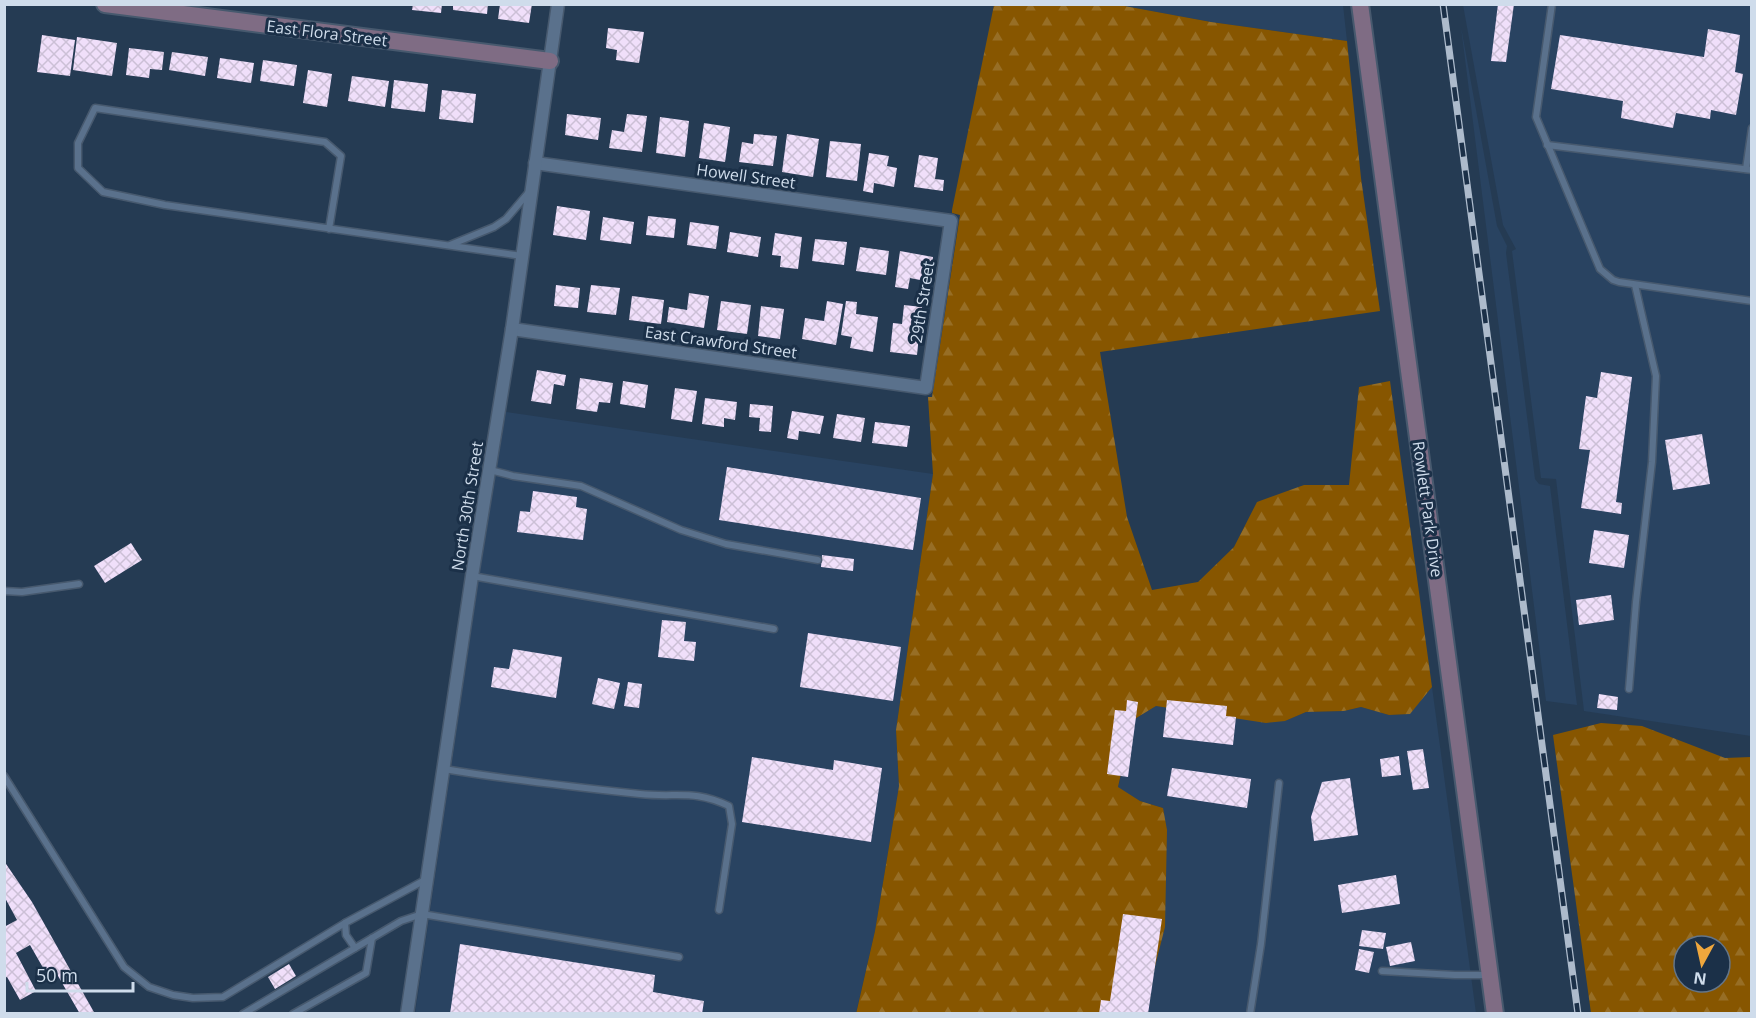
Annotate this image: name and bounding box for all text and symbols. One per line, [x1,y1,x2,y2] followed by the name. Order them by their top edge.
[265,15,389,51] street label: East Flora Street
[695,158,797,194] street label: Howell Street
[905,259,939,345] street label: 29th Street
[644,320,799,364] street label: East Crawford Street
[446,440,488,572] street label: North 30th Street
[1408,440,1448,579] street label: Rowlett Park Drive
[1672,934,1732,994] north arrow
[27,955,134,993] scale bar
[36,963,78,987] text: 50 m
[1692,967,1708,991] text: N

